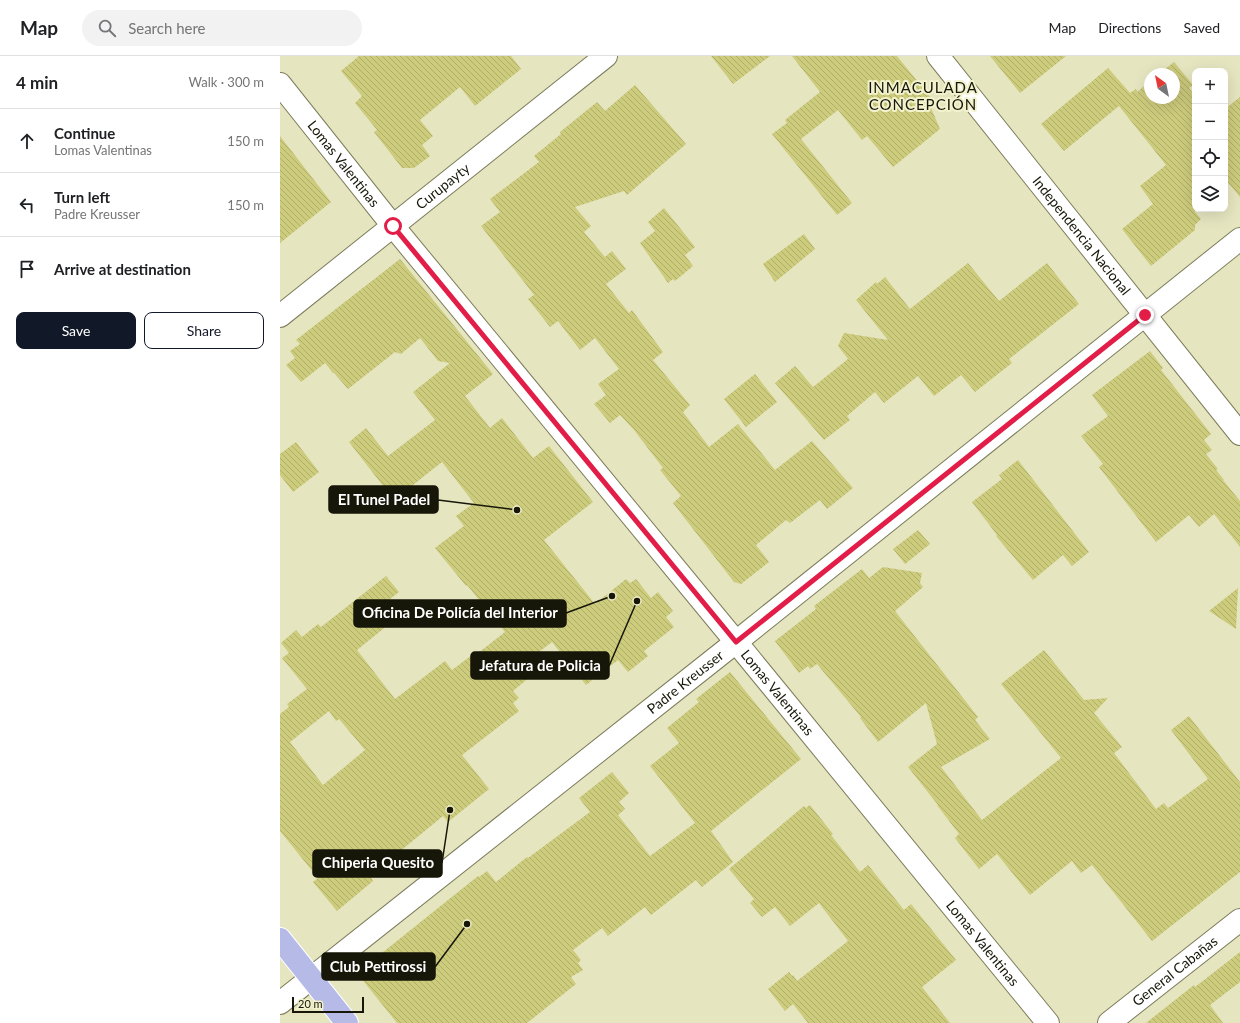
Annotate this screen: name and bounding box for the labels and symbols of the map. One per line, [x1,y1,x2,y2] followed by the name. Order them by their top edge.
[1144,68,1180,104] north arrow
[868,78,978,113] district label: INMACULADA CONCEPCIÓN
[304,117,383,210] street label: Lomas Valentinas
[412,159,473,213] street label: Curupayty
[1029,173,1135,298] street label: Independencia Nacional
[384,217,402,235] route start
[1136,306,1154,324] route end
[329,486,438,513] callout: El Tunel Padel
[338,490,430,508] text: El Tunel Padel
[354,600,566,627] callout: Oficina De Policía del Interior
[362,603,558,621] text: Oficina De Policía del Interior
[643,646,727,717] street label: Padre Kreusser
[738,646,818,738] street label: Lomas Valentinas
[471,652,609,679] callout: Jefatura de Policia
[479,656,601,674] text: Jefatura de Policia
[313,850,442,877] callout: Chiperia Quesito
[322,853,435,871] text: Chiperia Quesito
[943,897,1023,989] street label: Lomas Valentinas
[1129,932,1221,1009] street label: General Cabañas
[322,953,435,980] callout: Club Pettirossi
[330,957,426,975] text: Club Pettirossi
[292,995,364,1014] scale bar

